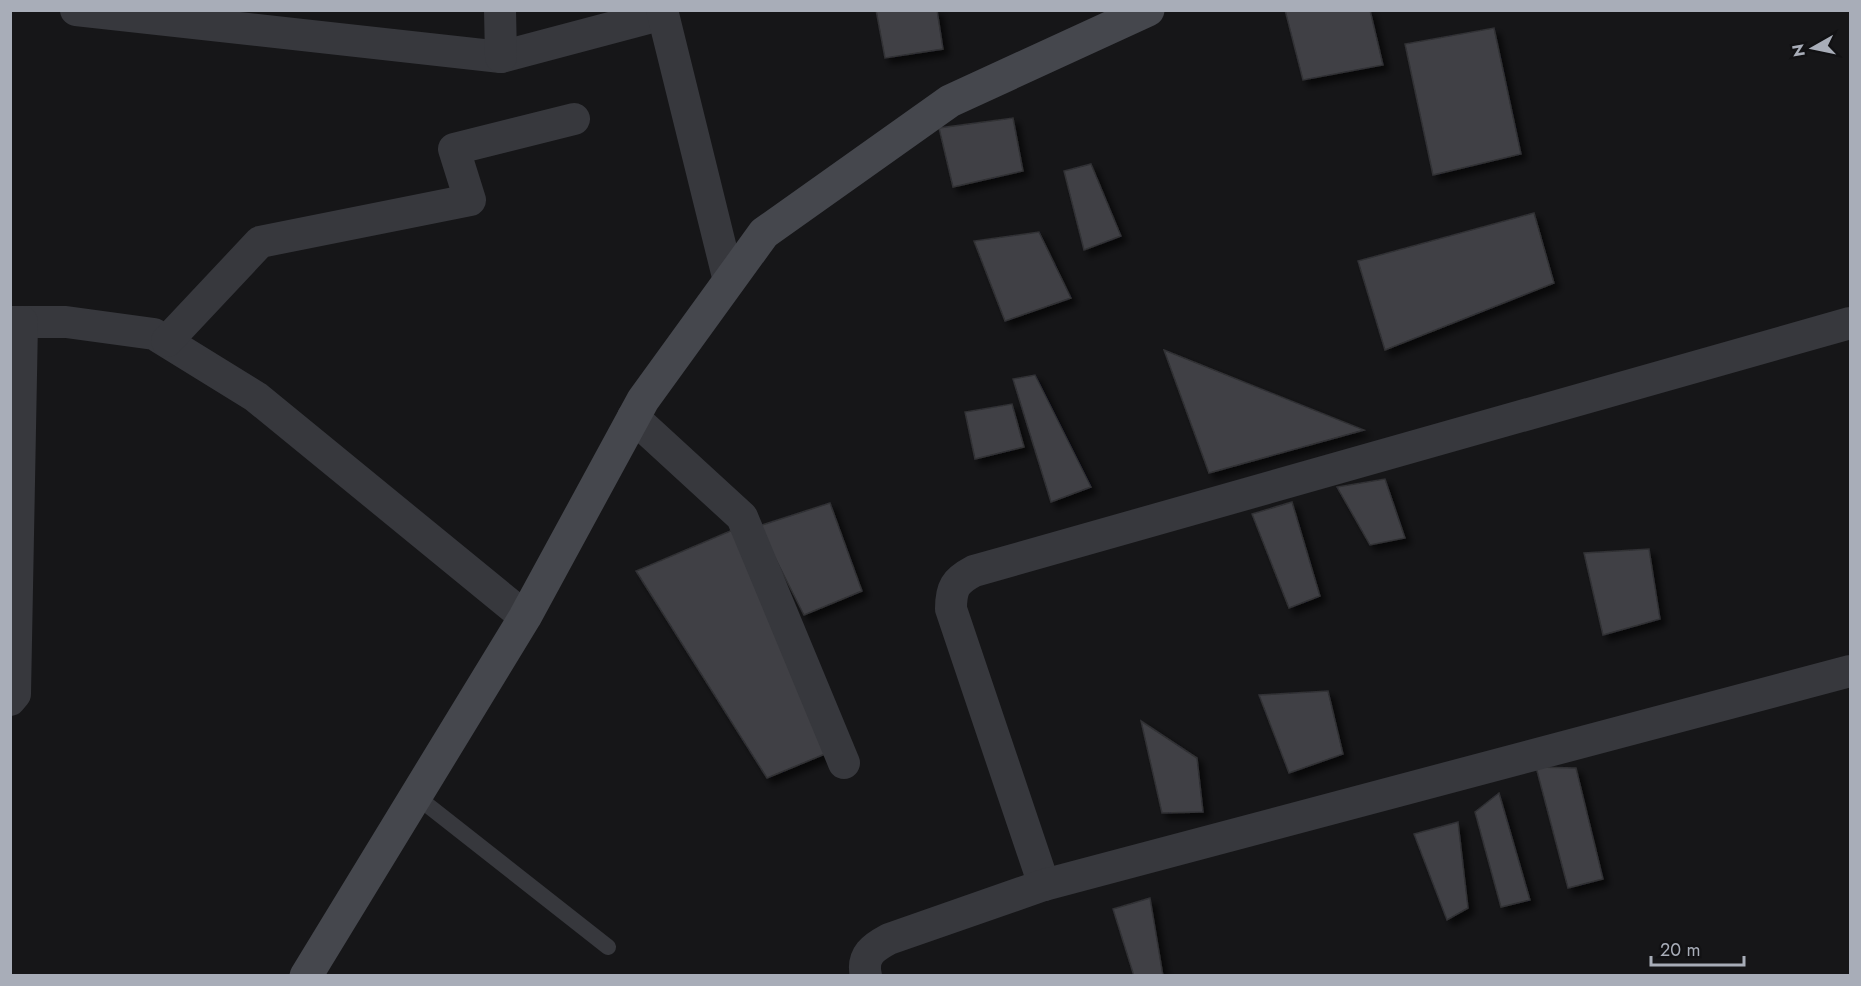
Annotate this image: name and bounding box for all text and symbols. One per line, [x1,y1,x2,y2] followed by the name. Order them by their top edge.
[1783,18,1843,78] north arrow
[1786,42,1811,58] text: N
[1651,929,1744,967] scale bar
[1660,937,1700,963] text: 20 m

